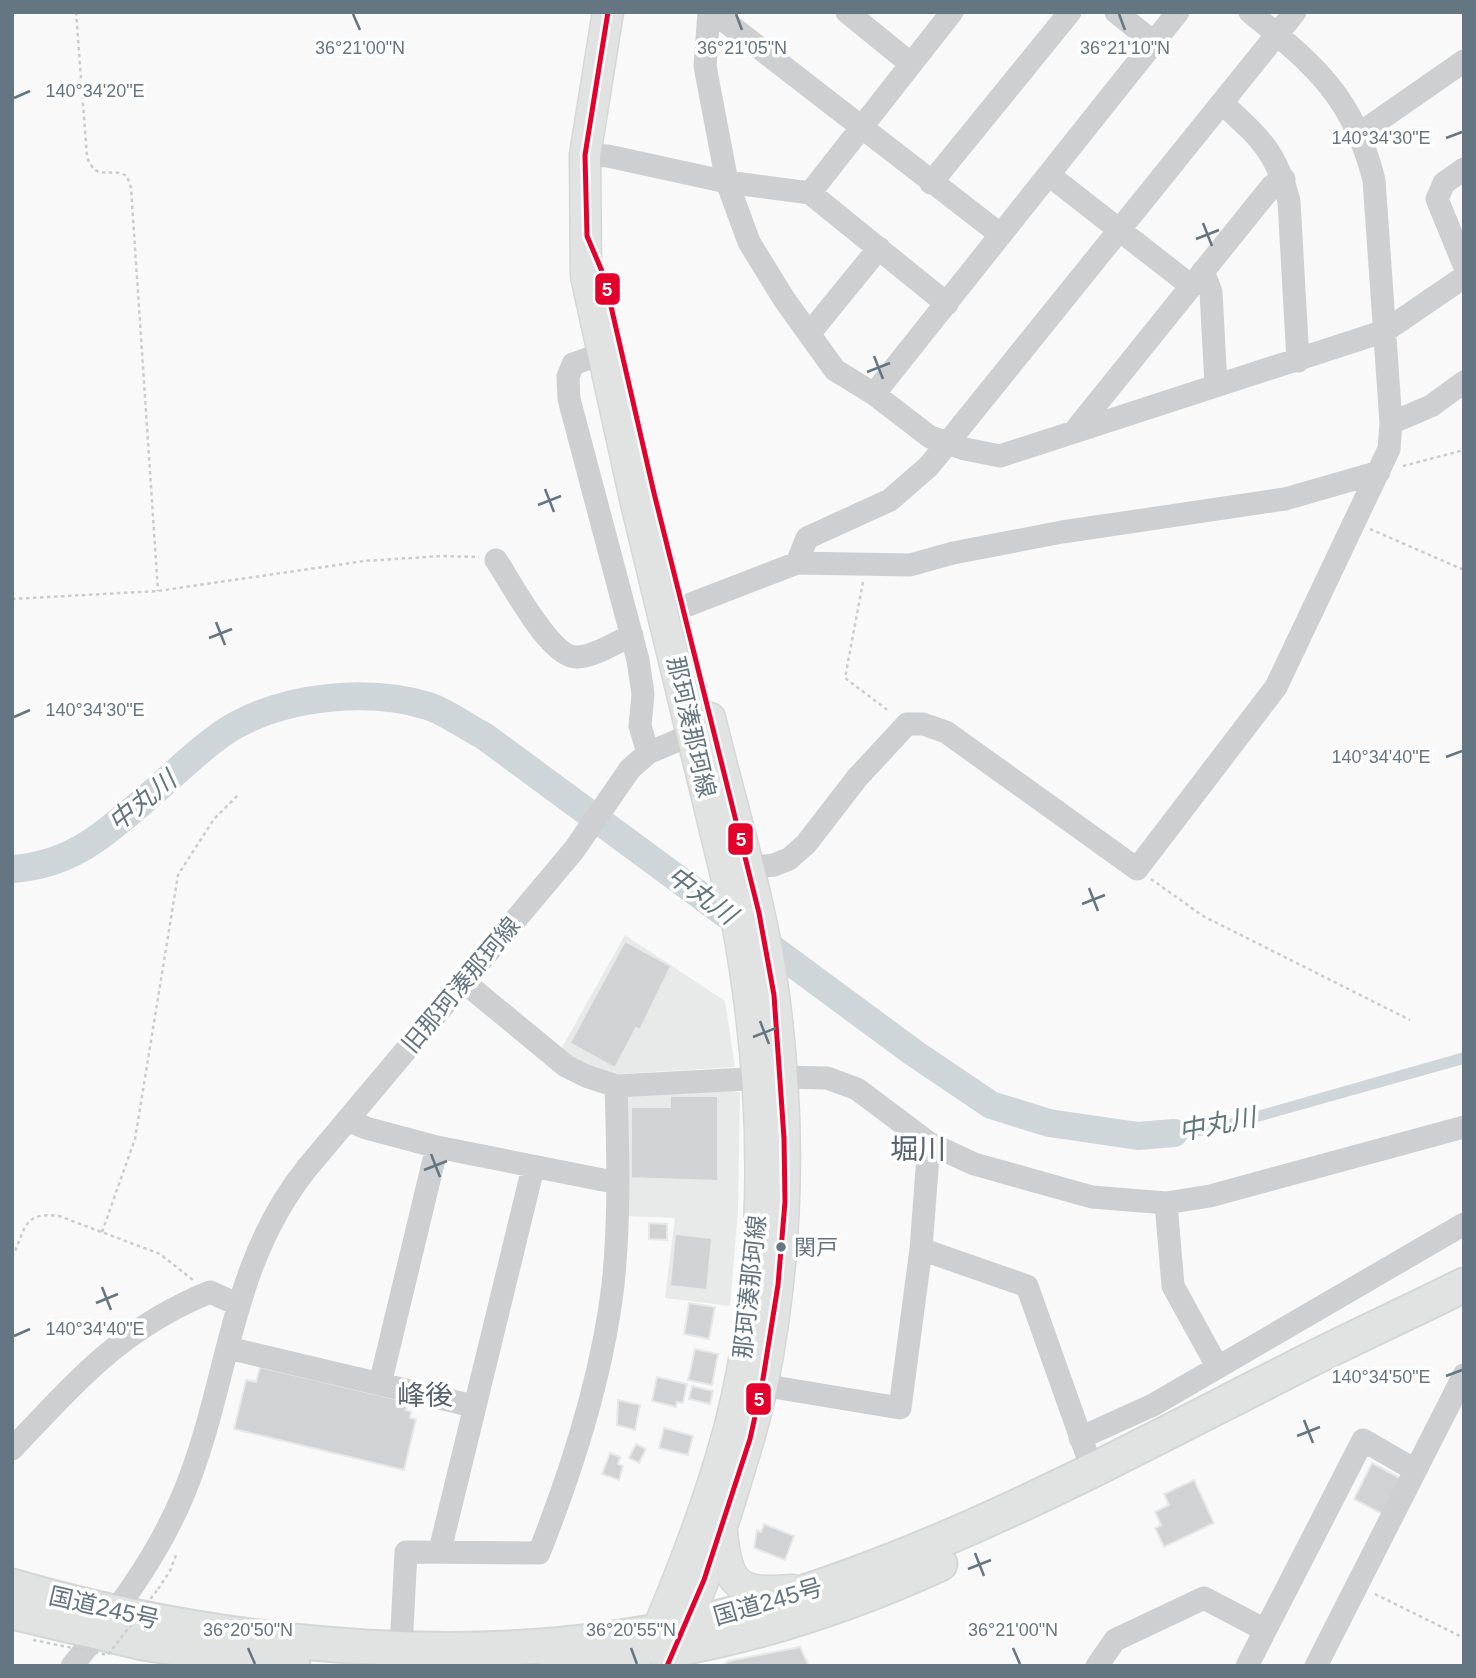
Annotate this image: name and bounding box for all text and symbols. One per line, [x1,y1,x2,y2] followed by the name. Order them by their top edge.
[315,38,405,58] text: 36°21'00"N
[697,38,787,58] text: 36°21'05"N
[1080,38,1170,58] text: 36°21'10"N
[45,81,145,101] text: 140°34'20"E
[1331,128,1431,148] text: 140°34'30"E
[594,272,621,306] line badge: 5
[602,279,613,300] text: 5
[662,654,721,800] street label: 那珂湊那珂線
[45,700,145,720] text: 140°34'30"E
[1331,747,1431,767] text: 140°34'40"E
[102,763,184,837] water label: 中丸川
[727,822,754,856] line badge: 5
[736,829,747,850] text: 5
[662,860,745,932] water label: 中丸川
[396,912,525,1058] street label: 旧那珂湊那珂線
[1176,1101,1261,1146] water label: 中丸川
[890,1134,946,1165] district label: 堀川
[729,1214,770,1360] street label: 那珂湊那珂線
[794,1235,838,1260] place label: 関戸
[774,1240,788,1254] marker: 関戸
[45,1319,145,1339] text: 140°34'40"E
[1331,1367,1431,1387] text: 140°34'50"E
[397,1380,453,1411] district label: 峰後
[745,1382,772,1416] line badge: 5
[754,1389,765,1410] text: 5
[710,1573,825,1630] street label: 国道245号
[46,1582,162,1633] street label: 国道245号
[203,1620,293,1640] text: 36°20'50"N
[586,1620,676,1640] text: 36°20'55"N
[968,1620,1058,1640] text: 36°21'00"N

